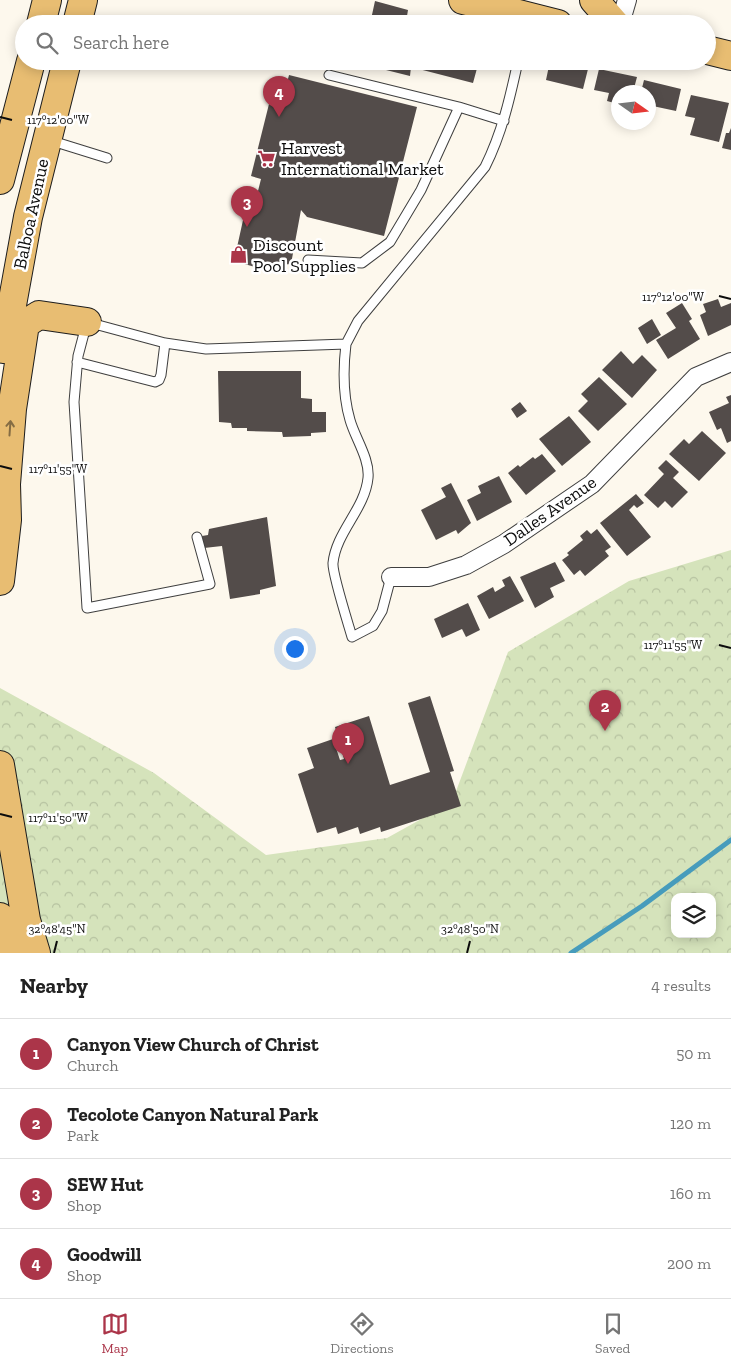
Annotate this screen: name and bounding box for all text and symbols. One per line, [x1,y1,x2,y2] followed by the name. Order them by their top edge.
[15,15,716,70] search box
[33,29,61,57] icon: search
[73,31,169,54] text: Search here
[263,76,295,117] pin: 4
[611,85,656,130] north arrow
[27,113,90,127] text: 117°12'00"W
[281,137,444,180] place label: Harvest International Market
[257,148,277,168] supermarket icon: Harvest International Market
[9,157,53,271] street label: Balboa Avenue
[231,186,263,227] pin: 3
[253,234,356,277] place label: Discount Pool Supplies
[229,245,249,265] shop icon: Discount Pool Supplies
[642,290,705,304] text: 117°12'00"W
[6,420,15,436] one-way arrow
[29,462,88,476] text: 117°11'55"W
[500,471,600,551] street label: Dalles Avenue
[282,636,308,662] your location
[644,638,703,652] text: 117°11'55"W
[589,690,621,731] pin: 2
[332,723,364,764] pin: 1
[28,811,88,825] text: 117°11'50"W
[671,893,716,938] map controls
[671,893,716,938] button: layers
[28,922,86,936] text: 32°48'45"N
[441,922,499,936] text: 32°48'50"N
[20,973,88,998] text: Nearby
[651,976,711,995] text: 4 results
[67,1033,319,1056] text: Canyon View Church of Christ
[33,1044,39,1063] text: 1
[676,1044,711,1063] text: 50 m
[67,1056,118,1075] text: Church
[67,1103,318,1126] text: Tecolote Canyon Natural Park
[32,1114,40,1133] text: 2
[670,1114,711,1133] text: 120 m
[67,1126,99,1145] text: Park
[67,1173,143,1196] text: SEW Hut
[32,1184,40,1203] text: 3
[670,1184,711,1203] text: 160 m
[67,1196,102,1215] text: Shop
[67,1243,141,1266] text: Goodwill
[31,1254,41,1273] text: 4
[667,1254,711,1273] text: 200 m
[67,1266,102,1285] text: Shop
[101,1310,129,1357] tab: Map
[330,1310,394,1357] tab: Directions
[595,1310,630,1357] tab: Saved

